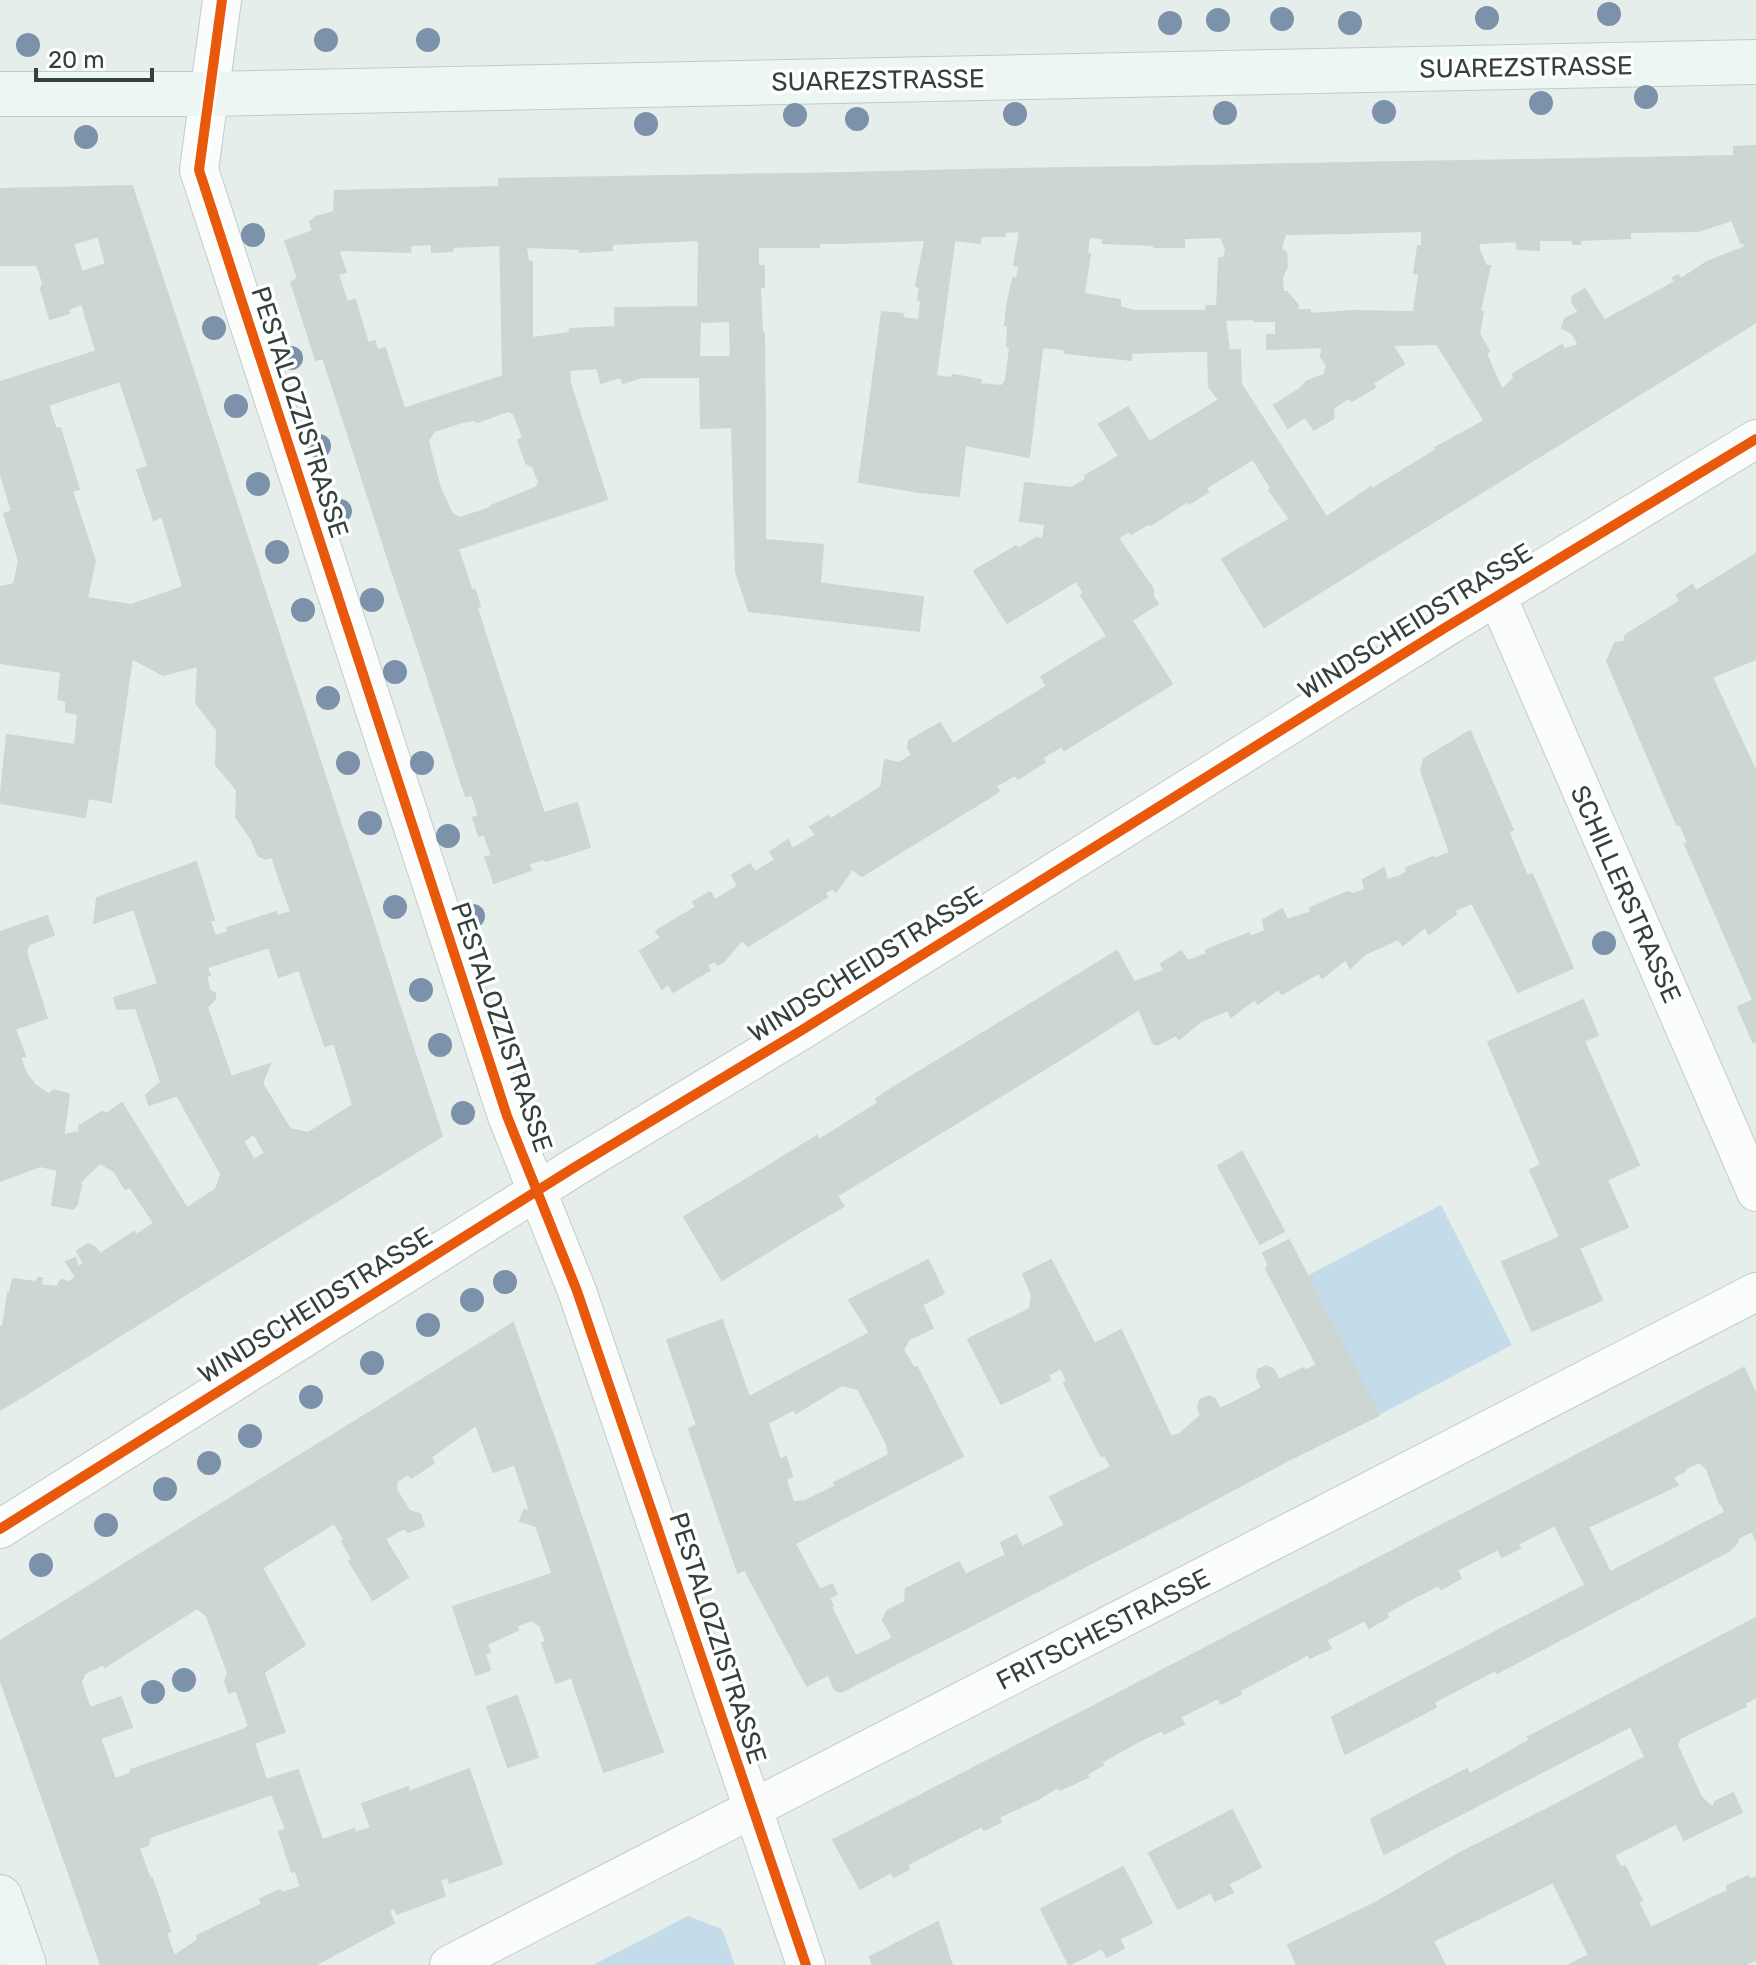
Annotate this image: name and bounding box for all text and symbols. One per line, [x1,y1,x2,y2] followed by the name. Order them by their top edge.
[36,32,152,82] scale bar
[48,46,105,74] text: 20 m
[1419,50,1633,85] street label: SUAREZSTRASSE
[771,63,985,98] street label: SUAREZSTRASSE
[244,283,355,542] street label: PESTALOZZISTRASSE
[1293,537,1538,706] street label: WINDSCHEIDSTRASSE
[1564,781,1687,1008] street label: SCHILLERSTRASSE
[743,880,988,1049] street label: WINDSCHEIDSTRASSE
[444,898,559,1156] street label: PESTALOZZISTRASSE
[193,1221,438,1390] street label: WINDSCHEIDSTRASSE
[662,1509,773,1768] street label: PESTALOZZISTRASSE
[991,1562,1215,1697] street label: FRITSCHESTRASSE

